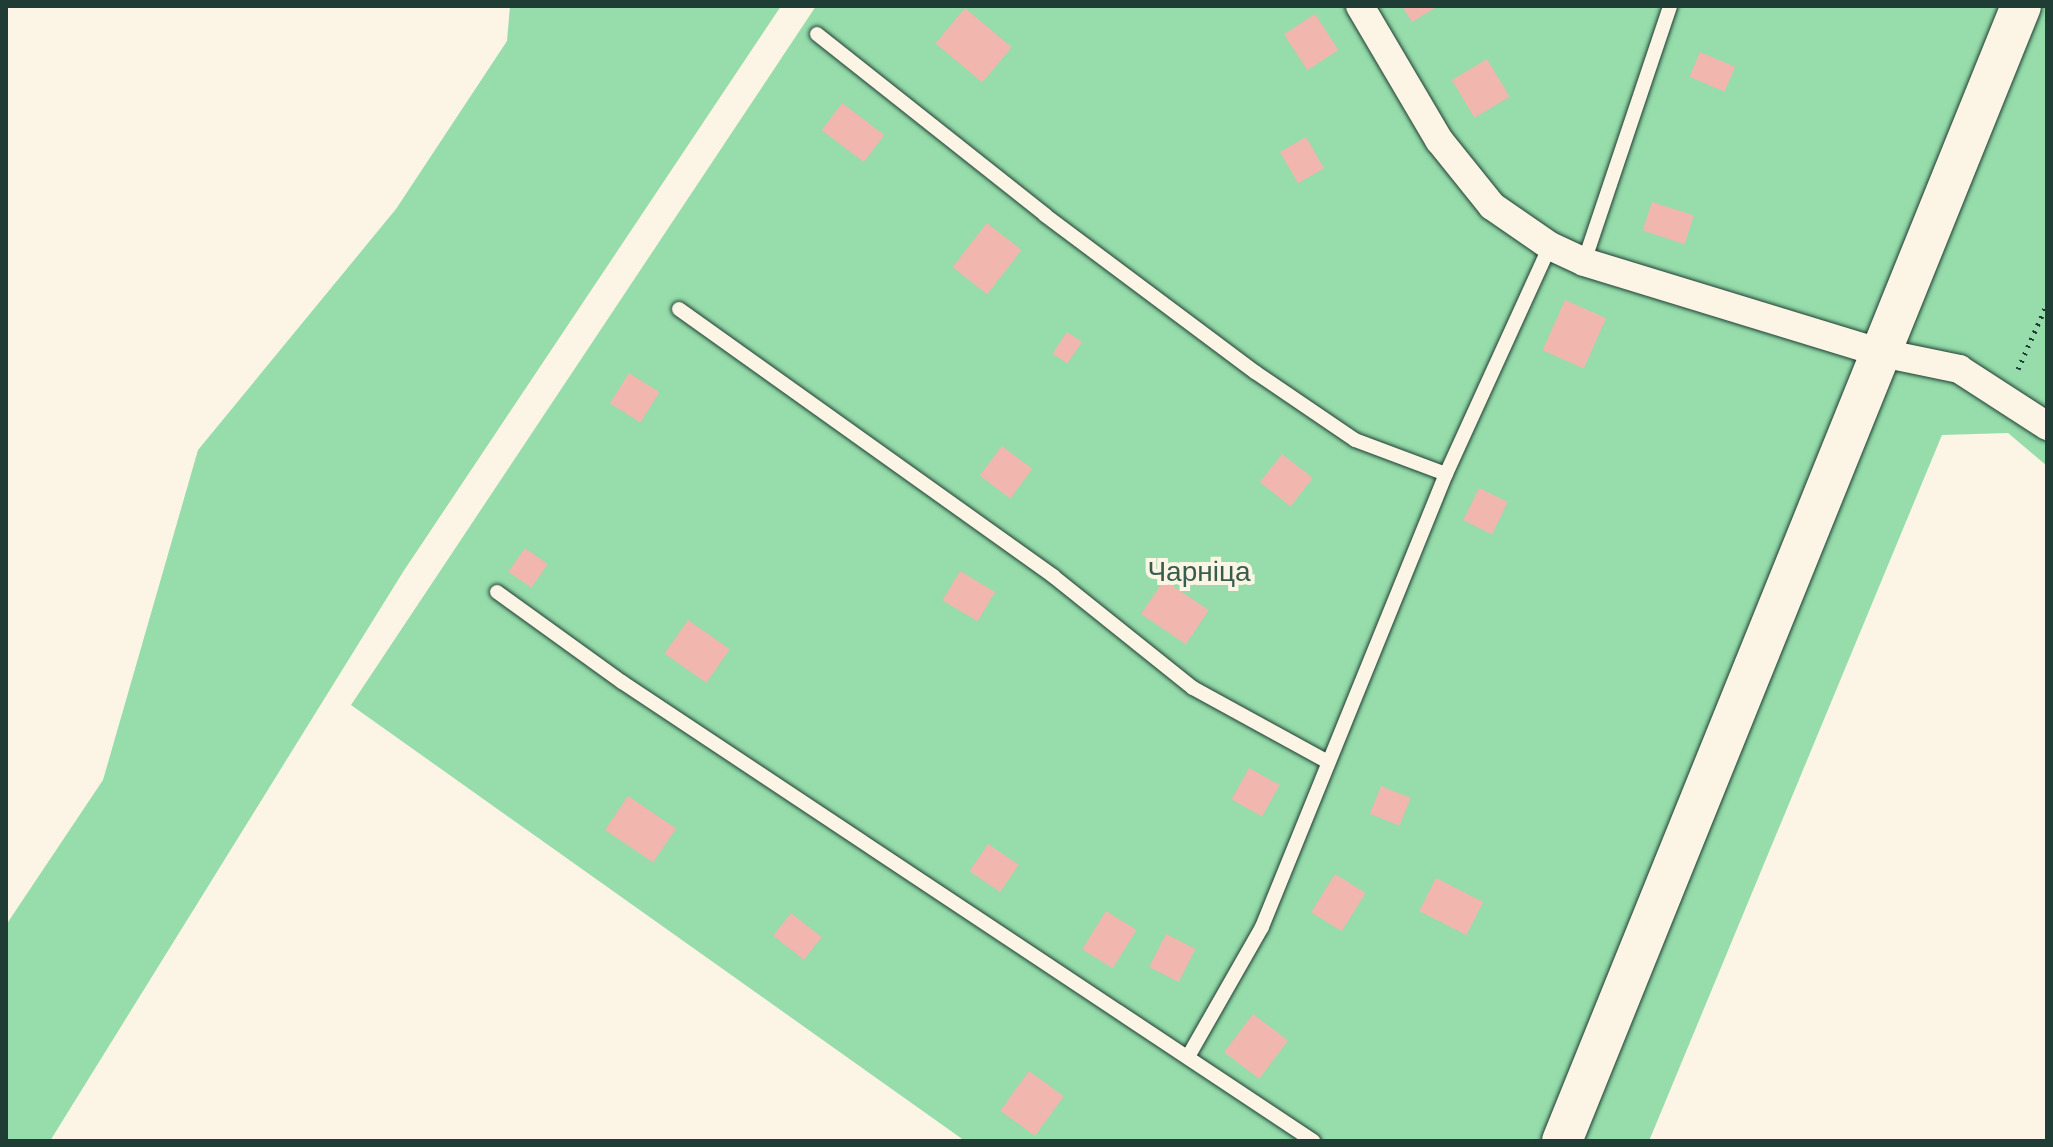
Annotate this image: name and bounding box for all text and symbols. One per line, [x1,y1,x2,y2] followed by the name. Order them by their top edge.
[1147,557,1251,591] park label: Чарніца

